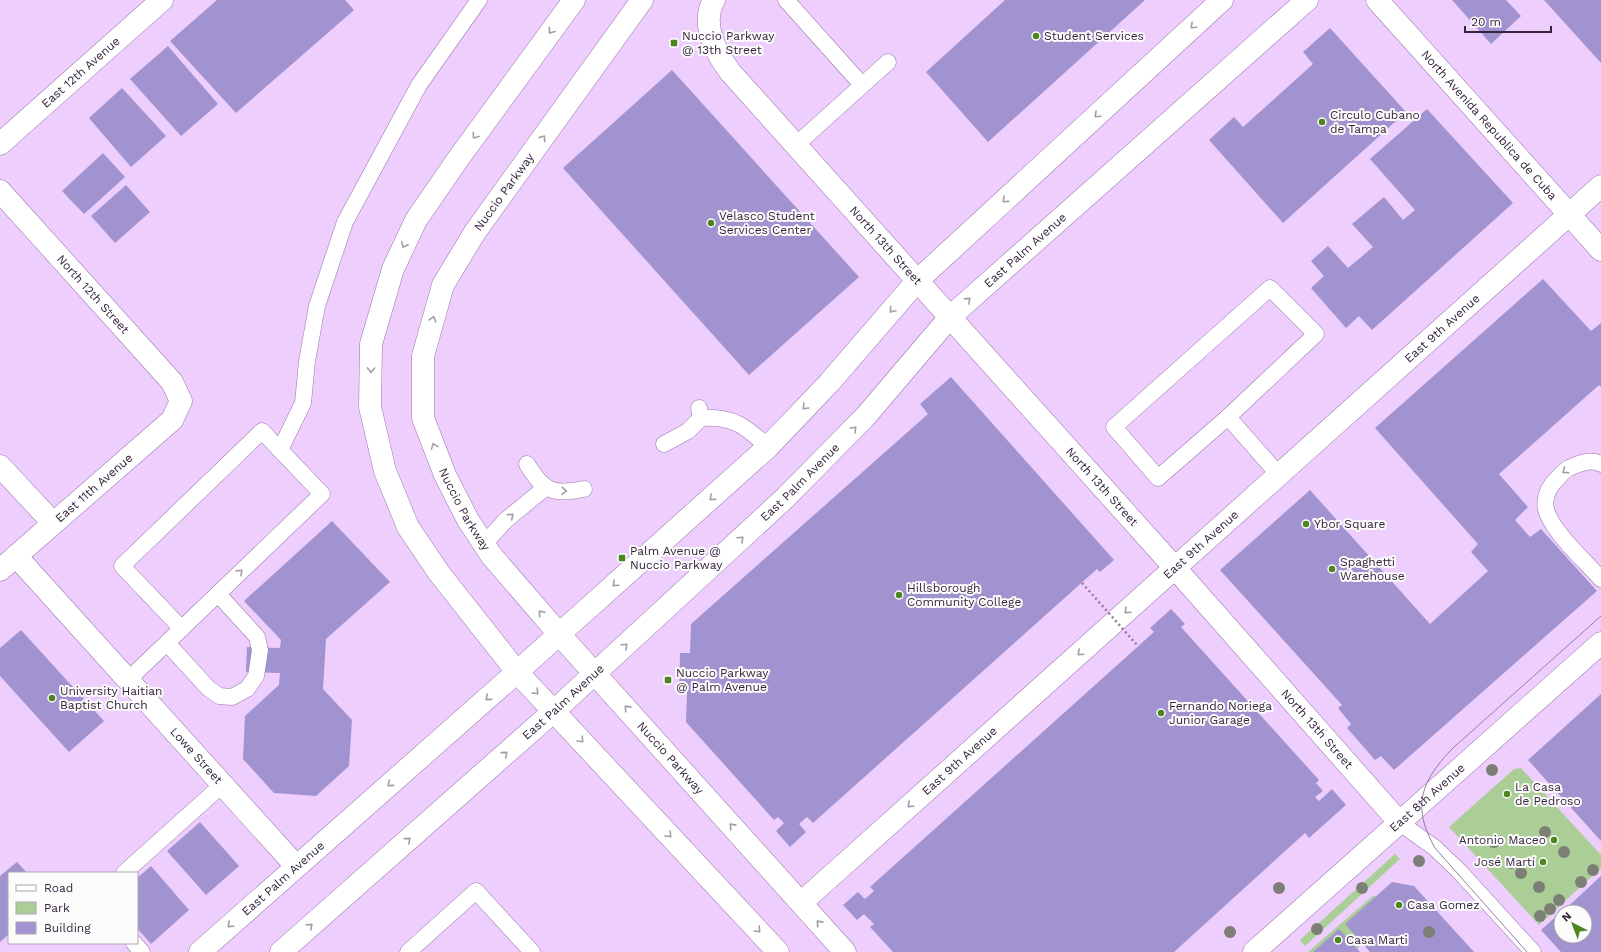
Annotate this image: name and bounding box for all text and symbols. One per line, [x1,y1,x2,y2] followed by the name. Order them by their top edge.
[1465,8,1551,34] scale bar
[1471,15,1501,29] text: 20 m
[1190,22,1198,29] one-way arrow
[549,27,556,34] one-way arrow
[682,29,775,57] place label: Nuccio Parkway @ 13th Street
[1044,29,1144,43] place label: Student Services
[1031,31,1041,41] marker: Student Services
[39,34,123,111] street label: East 12th Avenue
[669,38,679,48] marker: Nuccio Parkway @ 13th Street
[1418,47,1560,203] street label: North Avenida Republica de Cuba
[1330,108,1420,136] place label: Circulo Cubano de Tampa
[1095,110,1102,117] one-way arrow
[1317,117,1327,127] marker: Circulo Cubano de Tampa
[472,132,479,139] one-way arrow
[538,135,545,142] one-way arrow
[471,150,537,233] street label: Nuccio Parkway
[1002,195,1010,203] one-way arrow
[847,203,925,288] street label: North 13th Street
[719,209,815,237] place label: Velasco Student Services Center
[981,210,1069,290] street label: East Palm Avenue
[706,218,716,228] marker: Velasco Student Services Center
[401,241,409,248] one-way arrow
[54,252,132,337] street label: North 12th Street
[1402,291,1483,366] street label: East 9th Avenue
[963,298,971,305] one-way arrow
[889,305,896,313] one-way arrow
[428,316,437,323] one-way arrow
[367,367,375,373] one-way arrow
[803,402,810,410] one-way arrow
[849,426,857,434] one-way arrow
[757,440,842,524] street label: East Palm Avenue
[430,442,438,449] one-way arrow
[1063,444,1141,529] street label: North 13th Street
[53,451,135,525] street label: East 11th Avenue
[436,466,494,554] street label: Nuccio Parkway
[1563,466,1570,473] one-way arrow
[560,487,567,496] one-way arrow
[709,493,717,500] one-way arrow
[1161,507,1241,582] street label: East 9th Avenue
[507,513,514,520] one-way arrow
[1314,517,1385,531] place label: Ybor Square
[1301,519,1311,529] marker: Ybor Square
[736,536,744,544] one-way arrow
[630,544,723,572] place label: Palm Avenue @ Nuccio Parkway
[617,553,627,563] marker: Palm Avenue @ Nuccio Parkway
[1340,555,1405,583] place label: Spaghetti Warehouse
[1327,564,1337,574] marker: Spaghetti Warehouse
[235,569,243,577] one-way arrow
[612,580,620,587] one-way arrow
[907,581,1021,609] place label: Hillsborough Community College
[894,590,904,600] marker: Hillsborough Community College
[1124,606,1132,613] one-way arrow
[539,610,546,617] one-way arrow
[620,644,627,651] one-way arrow
[1077,648,1085,656] one-way arrow
[520,661,607,743] street label: East Palm Avenue
[676,666,769,694] place label: Nuccio Parkway @ Palm Avenue
[663,675,673,685] marker: Nuccio Parkway @ Palm Avenue
[60,684,163,712] place label: University Haitian Baptist Church
[1278,686,1356,772] street label: North 13th Street
[531,687,539,695] one-way arrow
[47,693,57,703] marker: University Haitian Baptist Church
[485,693,493,701] one-way arrow
[1169,699,1272,727] place label: Fernando Noriega Junior Garage
[625,705,632,713] one-way arrow
[1156,708,1166,718] marker: Fernando Noriega Junior Garage
[634,719,707,798] street label: Nuccio Parkway
[919,724,1000,798] street label: East 9th Avenue
[167,725,225,787] street label: Lowe Street
[576,735,584,743] one-way arrow
[501,752,508,759] one-way arrow
[1387,761,1468,835] street label: East 8th Avenue
[387,779,395,786] one-way arrow
[1515,780,1581,808] place label: La Casa de Pedroso
[1502,789,1512,799] marker: La Casa de Pedroso
[907,801,915,808] one-way arrow
[729,823,737,831] one-way arrow
[665,830,672,838] one-way arrow
[1459,833,1546,847] place label: Antonio Maceo
[1549,835,1559,845] marker: Antonio Maceo
[239,838,327,919] street label: East Palm Avenue
[403,838,410,845] one-way arrow
[1474,855,1535,869] place label: José Martí
[1538,857,1548,867] marker: José Martí
[8,872,138,944] legend
[44,881,73,895] text: Road
[1407,898,1480,912] place label: Casa Gomez
[1394,900,1404,910] marker: Casa Gomez
[44,901,70,915] text: Park
[1553,904,1593,944] north arrow
[1559,909,1574,924] text: N
[816,920,823,928] one-way arrow
[44,921,91,935] text: Building
[227,921,235,928] one-way arrow
[305,923,313,931] one-way arrow
[753,925,761,933] one-way arrow
[1346,933,1408,947] place label: Casa Marti
[1333,935,1343,945] marker: Casa Marti

